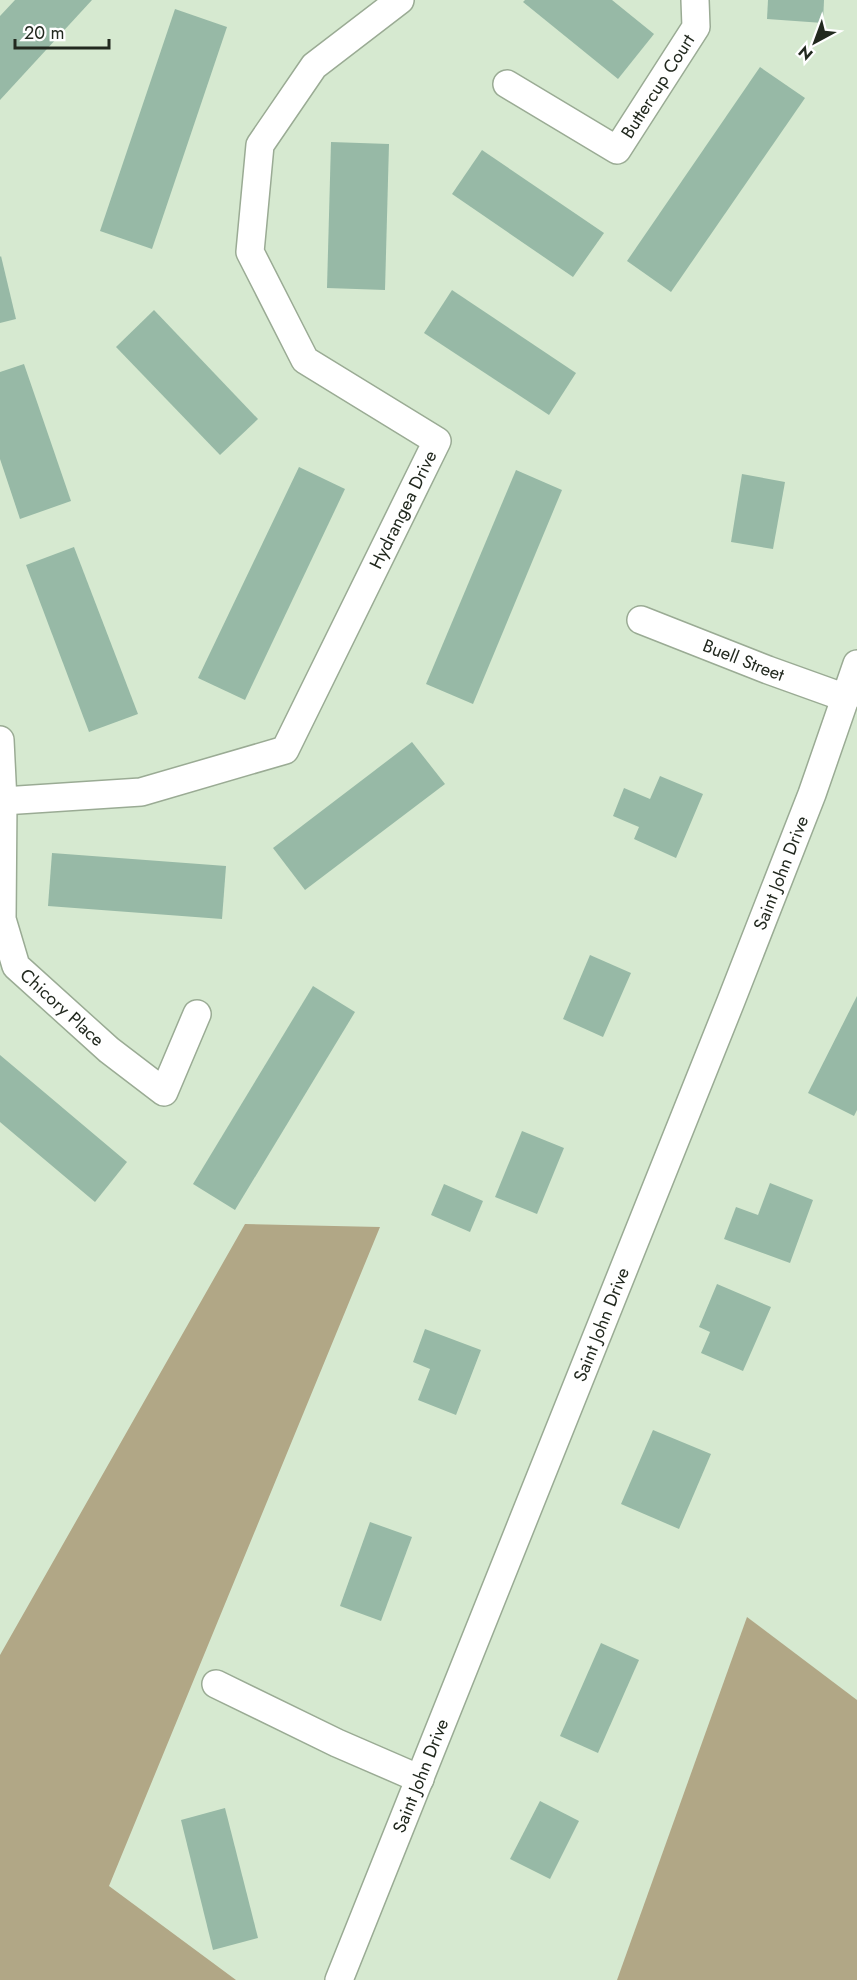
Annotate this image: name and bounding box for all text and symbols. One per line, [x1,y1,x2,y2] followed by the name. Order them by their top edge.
[15,12,110,50] scale bar
[785,12,845,72] north arrow
[24,20,64,46] text: 20 m
[615,29,701,143] street label: Buttercup Court
[793,40,818,66] text: N
[363,446,443,573] street label: Hydrangea Drive
[699,633,788,688] street label: Buell Street
[747,812,815,934] street label: Saint John Drive
[14,962,110,1052] street label: Chicory Place
[567,1264,636,1386] street label: Saint John Drive
[386,1715,455,1837] street label: Saint John Drive

